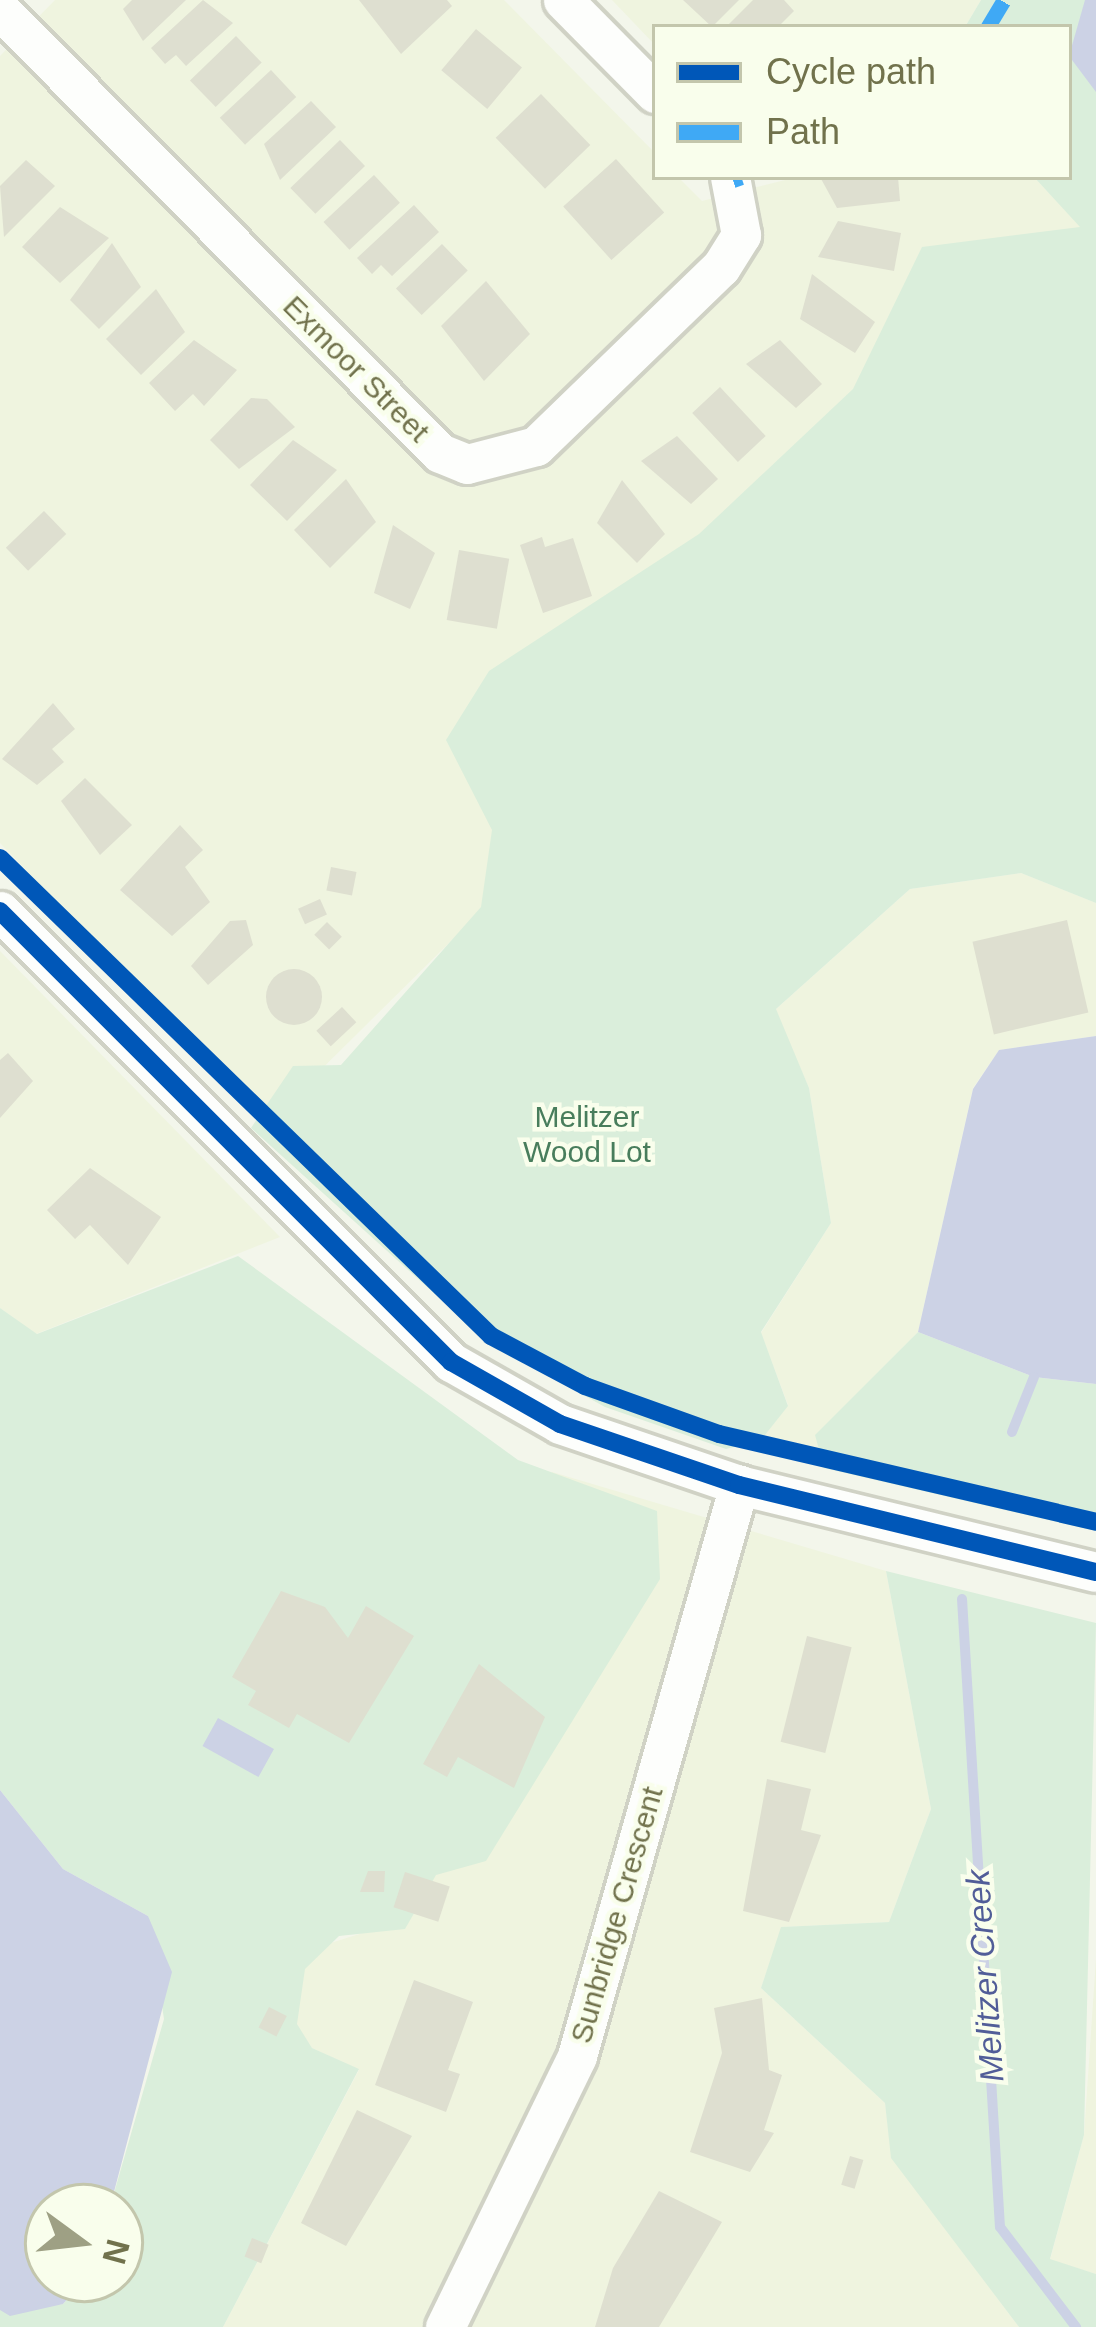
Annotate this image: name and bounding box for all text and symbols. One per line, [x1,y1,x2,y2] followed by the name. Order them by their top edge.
[652,24,1072,180] legend
[766,51,936,92] text: Cycle path
[766,111,840,152] text: Path
[275,288,437,450] street label: Exmoor Street
[523,1099,651,1170] park label: Melitzer Wood Lot
[563,1783,671,2047] street label: Sunbridge Crescent
[958,1869,1012,2083] water label: Melitzer Creek
[24,2183,144,2303] north arrow
[95,2235,137,2268] text: N

